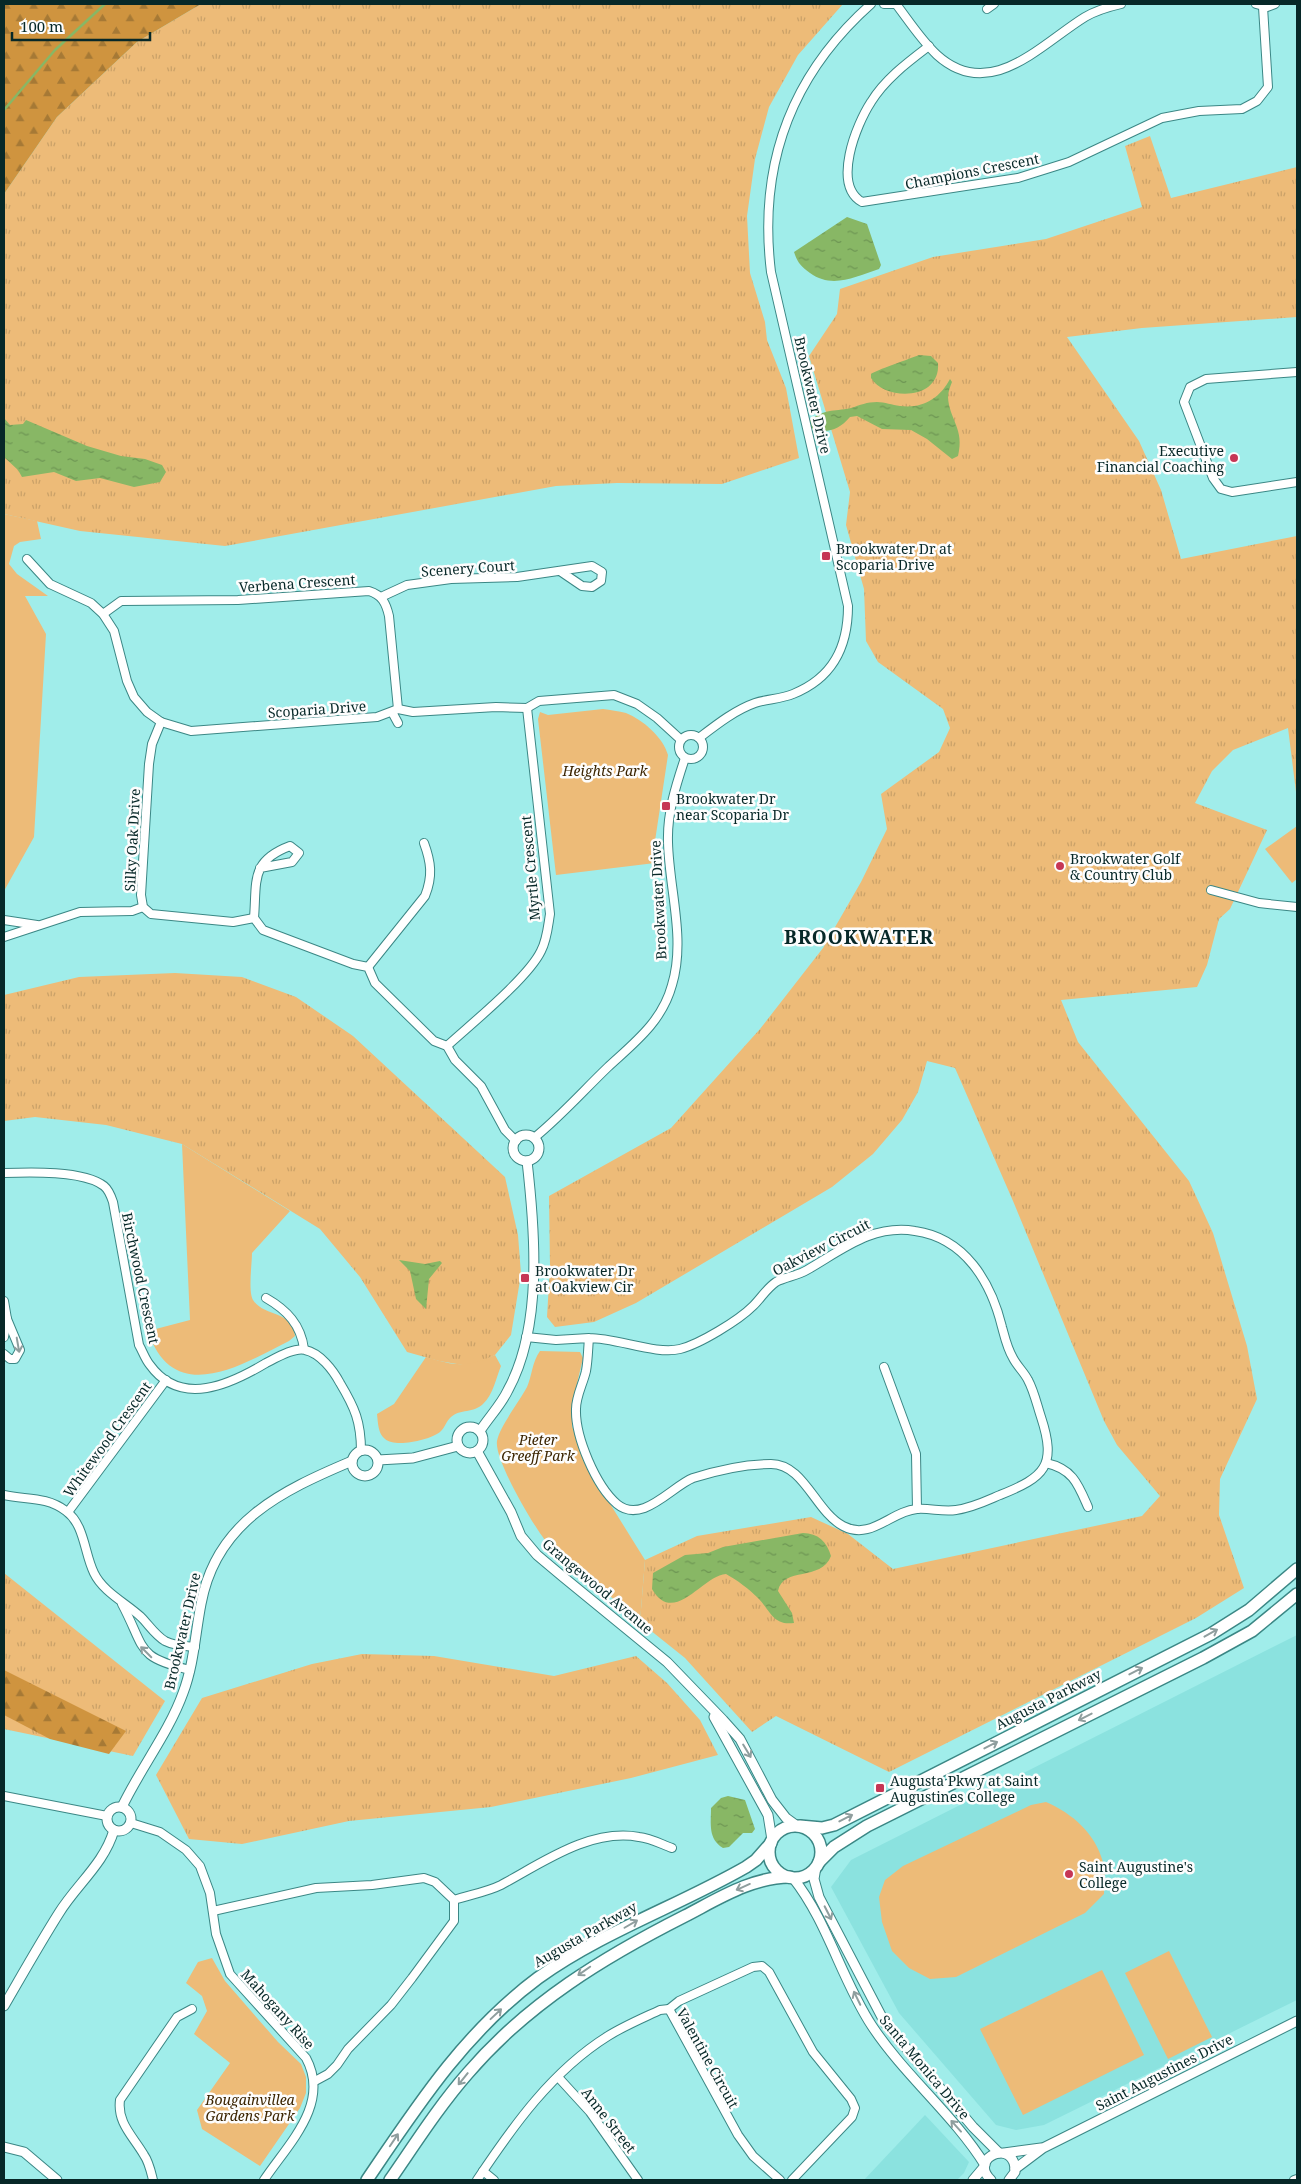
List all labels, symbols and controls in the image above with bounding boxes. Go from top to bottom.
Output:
scale bar [12,10,150,42]
text: 100 m [20,16,63,36]
street label: Champions Crescent [903,149,1041,193]
street label: Brookwater Drive [790,335,836,455]
place label: Executive Financial Coaching [1097,441,1224,476]
marker: Executive Financial Coaching [1228,452,1240,464]
place label: Brookwater Dr at Scoparia Drive [836,539,952,574]
marker: Brookwater Dr at Scoparia Drive [820,550,832,562]
street label: Scenery Court [421,555,515,581]
street label: Verbena Crescent [238,569,356,597]
street label: Scoparia Drive [267,696,367,722]
park label: Heights Park [561,761,649,780]
street label: Silky Oak Drive [120,788,144,892]
place label: Brookwater Dr near Scoparia Dr [676,789,789,824]
marker: Brookwater Dr near Scoparia Dr [660,800,672,812]
street label: Myrtle Crescent [516,815,544,921]
street label: Brookwater Drive [645,840,671,960]
place label: Brookwater Golf & Country Club [1070,849,1182,884]
marker: Brookwater Golf & Country Club [1054,860,1066,872]
district label: BROOKWATER [784,924,934,950]
street label: Birchwood Crescent [118,1211,164,1345]
street label: Oakview Circuit [769,1214,873,1280]
place label: Brookwater Dr at Oakview Cir [535,1261,635,1296]
marker: Brookwater Dr at Oakview Cir [519,1272,531,1284]
one-way arrow [13,1337,23,1353]
street label: Whitewood Crescent [59,1377,155,1501]
park label: Pieter Greeff Park [501,1430,576,1465]
street label: Grangewood Avenue [539,1534,657,1638]
street label: Brookwater Drive [159,1571,205,1691]
one-way arrow [1204,1627,1218,1637]
one-way arrow [141,1646,153,1658]
street label: Augusta Parkway [992,1664,1104,1734]
one-way arrow [1128,1666,1143,1675]
one-way arrow [1078,1713,1093,1722]
one-way arrow [983,1740,998,1749]
one-way arrow [742,1744,752,1758]
place label: Augusta Pkwy at Saint Augustines College [890,1771,1038,1806]
marker: Augusta Pkwy at Saint Augustines College [874,1782,886,1794]
one-way arrow [839,1813,854,1823]
place label: Saint Augustine's College [1079,1857,1193,1892]
marker: Saint Augustine's College [1063,1868,1075,1880]
one-way arrow [736,1883,751,1893]
street label: Augusta Parkway [530,1897,640,1971]
one-way arrow [824,1905,833,1920]
one-way arrow [623,1918,637,1928]
street label: Mahogany Rise [237,1965,319,2053]
one-way arrow [578,1966,592,1976]
one-way arrow [852,1991,861,2006]
street label: Valentine Circuit [673,2005,743,2112]
one-way arrow [490,2008,503,2020]
street label: Santa Monica Drive [876,2011,974,2123]
street label: Saint Augustines Drive [1092,2029,1236,2115]
one-way arrow [458,2072,469,2085]
street label: Anne Street [577,2083,641,2157]
park label: Bougainvillea Gardens Park [204,2090,296,2125]
one-way arrow [950,2119,962,2132]
one-way arrow [389,2133,399,2147]

